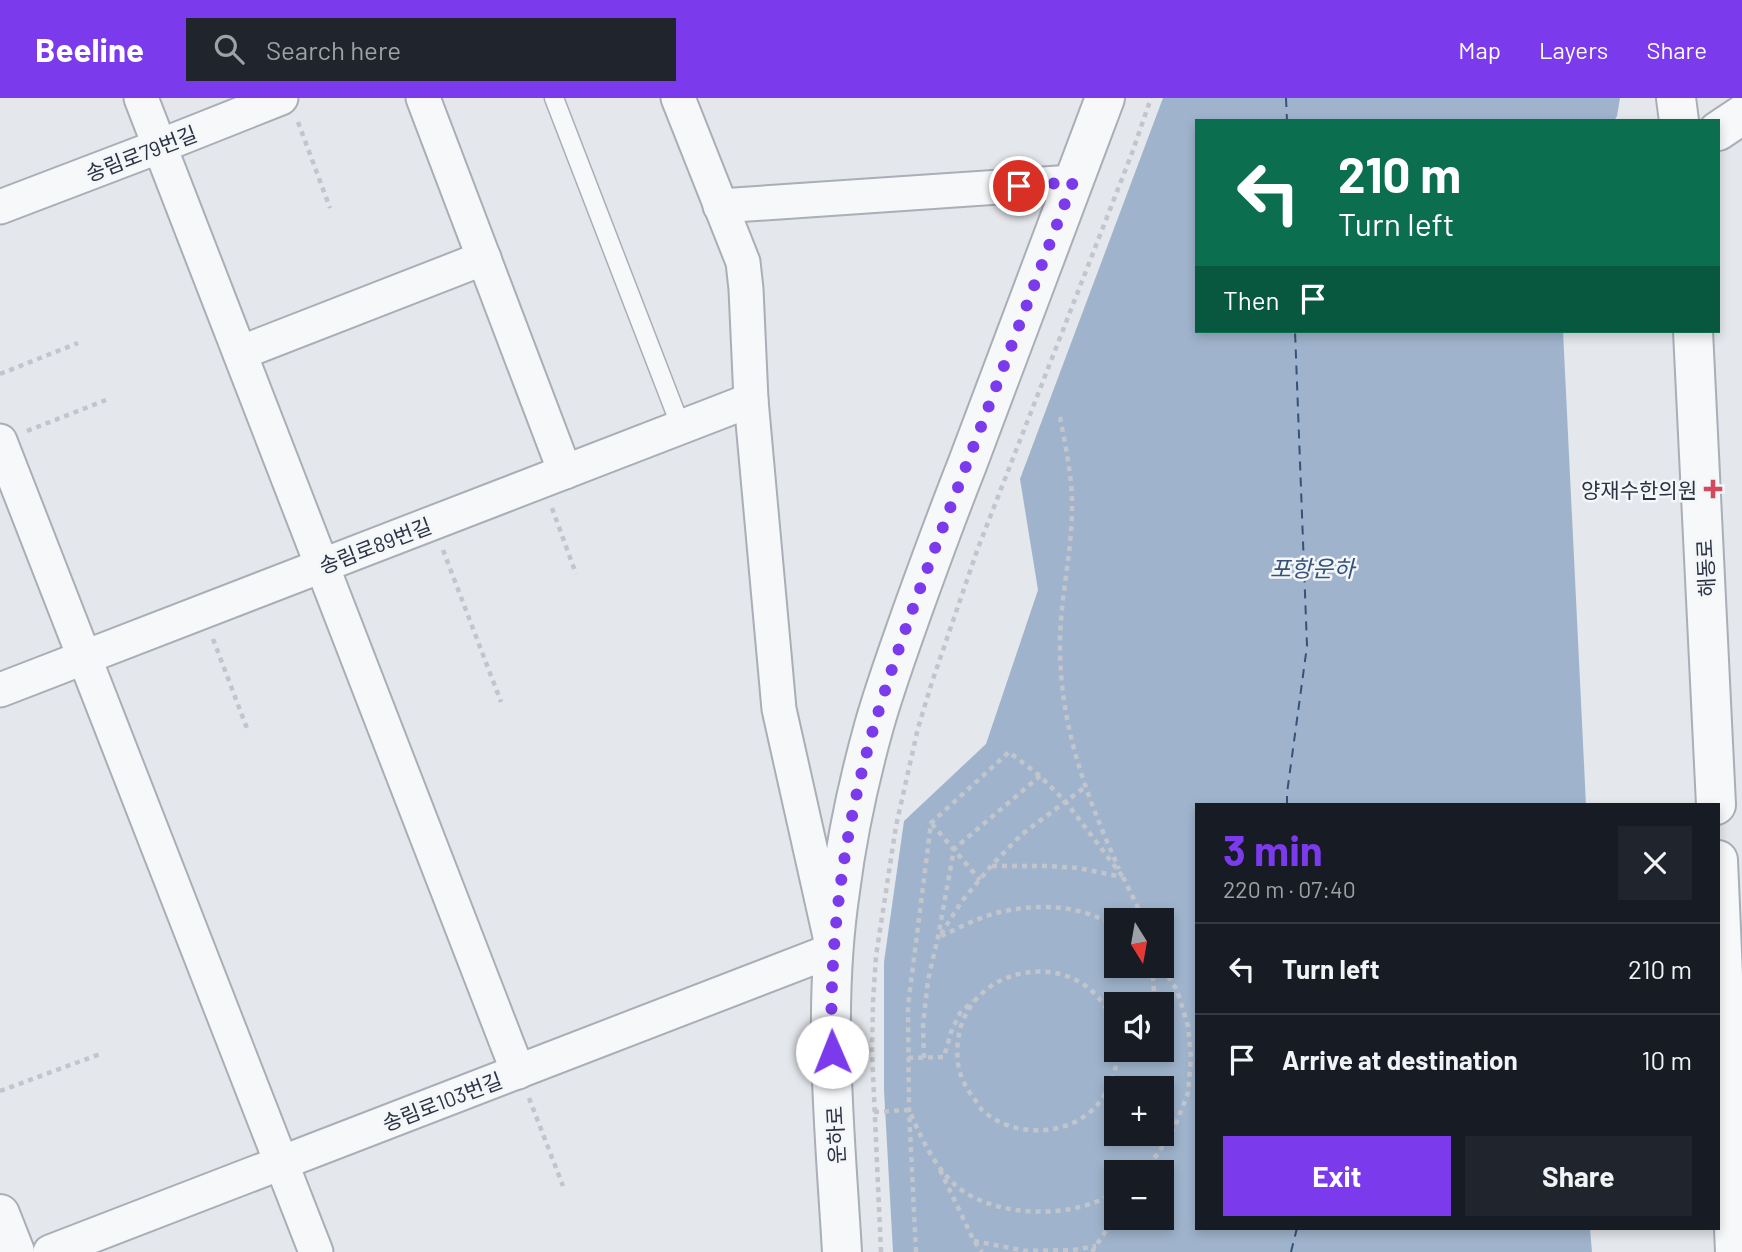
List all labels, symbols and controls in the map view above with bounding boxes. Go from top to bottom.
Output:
search box [186,18,676,81]
text: Beeline [35,29,144,69]
icon: search [210,30,248,68]
text: Search here [266,34,401,65]
text: Map [1458,35,1501,64]
text: Layers [1539,35,1608,64]
text: Share [1646,35,1707,64]
street label: 송림로79번길 [82,120,200,186]
text: 210 m [1338,144,1461,203]
icon: left [1223,147,1314,238]
pin [989,156,1049,216]
icon: arrive [1000,167,1038,205]
text: Turn left [1338,204,1455,242]
icon: arrive [1294,280,1332,318]
text: Then [1223,284,1280,315]
place label: 양재수한의원 [1581,477,1697,502]
marker: 양재수한의원 [1703,479,1723,499]
street label: 송림로89번길 [315,512,435,578]
street label: 해동로 [1691,538,1719,598]
water label: 포항운하 [1270,554,1357,582]
text: 3 min [1223,824,1323,874]
button: close [1618,826,1692,900]
text: 220 m · 07:40 [1223,875,1356,903]
north arrow [1104,908,1174,978]
map controls [1104,908,1174,1230]
icon: left [1223,950,1261,988]
text: Turn left [1282,953,1380,984]
text: 210 m [1628,953,1692,984]
button: sound [1104,992,1174,1062]
position arrow [795,1015,869,1089]
icon: arrive [1223,1041,1261,1079]
text: Arrive at destination [1282,1044,1518,1075]
text: 10 m [1642,1044,1692,1075]
street label: 송림로103번길 [378,1067,506,1135]
button: + [1104,1076,1174,1146]
street label: 운하로 [821,1105,849,1165]
button: Exit [1223,1136,1451,1216]
button: Share [1465,1136,1692,1216]
button: − [1104,1160,1174,1230]

